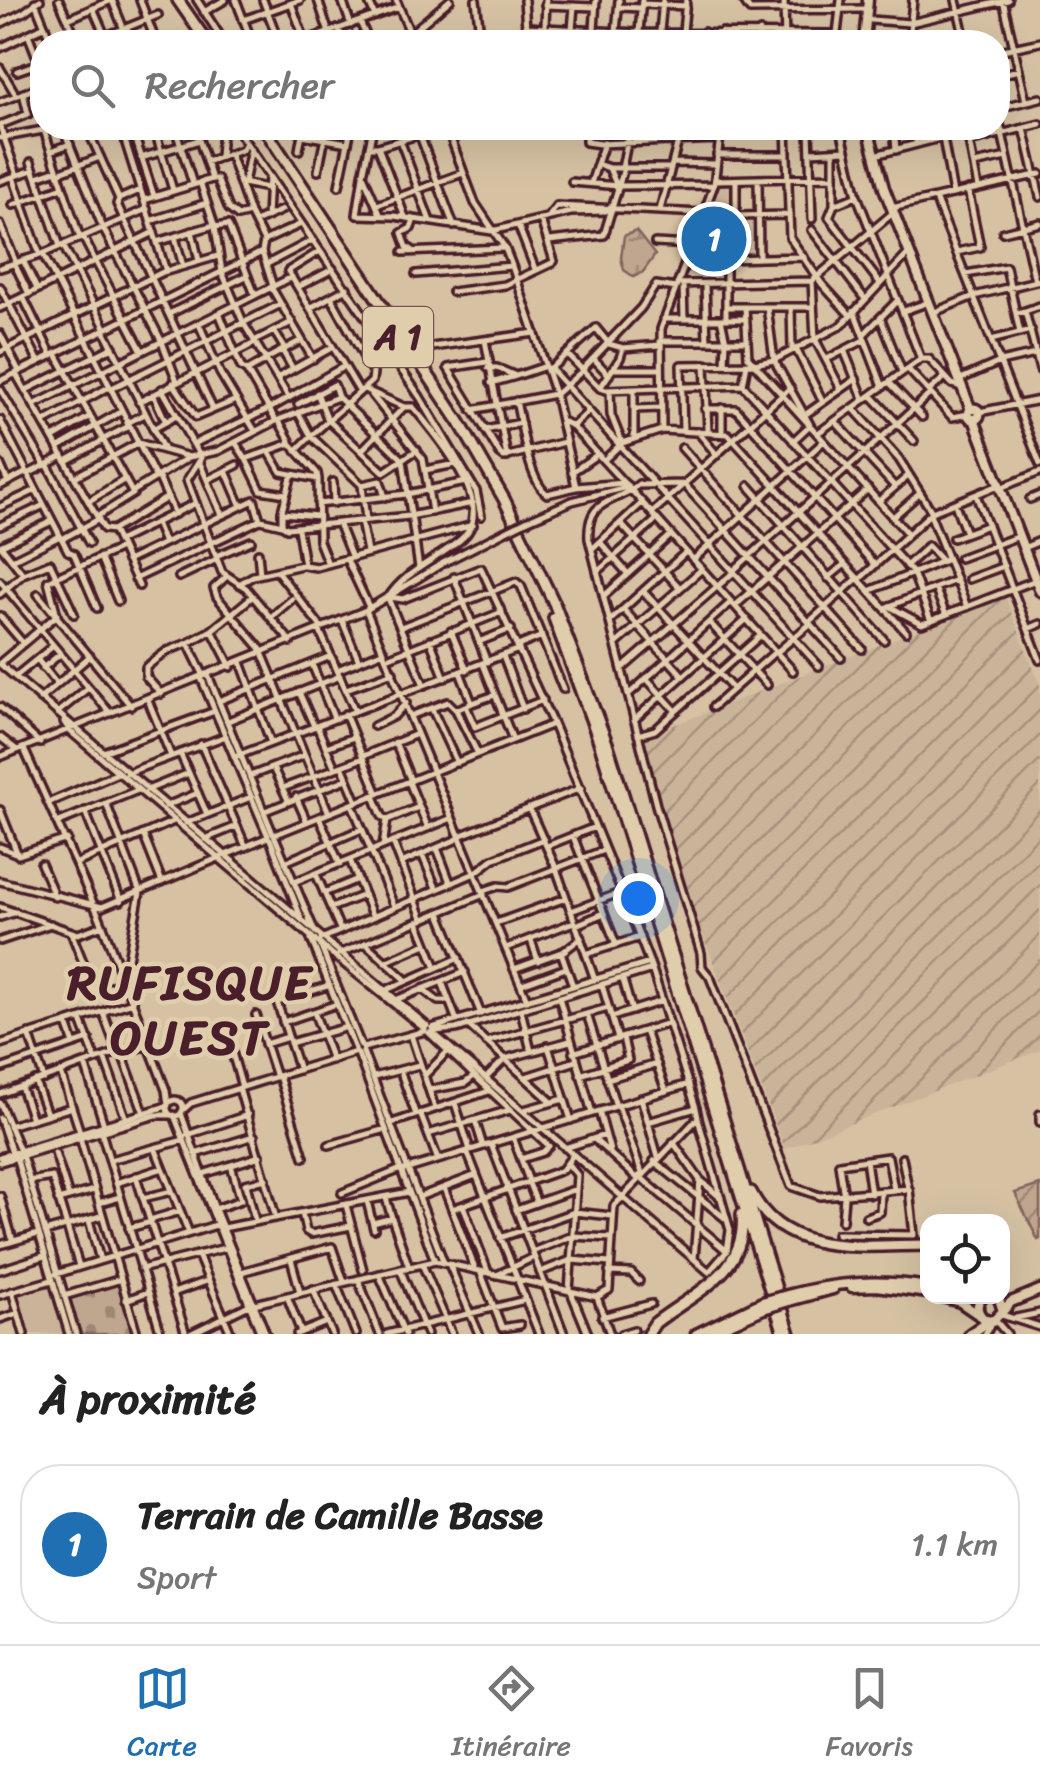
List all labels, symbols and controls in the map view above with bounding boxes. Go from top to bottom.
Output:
search box [30,30,1010,140]
text: Rechercher [145,52,334,119]
icon: search [65,58,120,113]
pin: 1 [682,202,746,276]
road number: A 1 [363,307,433,367]
your location [613,873,664,924]
district label: RUFISQUE OUEST [66,940,314,1080]
map controls [920,1214,1010,1304]
button: locate [920,1214,1010,1304]
text: À proximité [40,1362,256,1436]
text: Terrain de Camille Basse [137,1482,543,1549]
text: 1 [68,1516,81,1573]
text: 1.1 km [911,1516,998,1573]
text: Sport [137,1549,216,1606]
tab: Carte [127,1661,197,1770]
tab: Itinéraire [451,1661,571,1770]
tab: Favoris [826,1661,913,1770]

